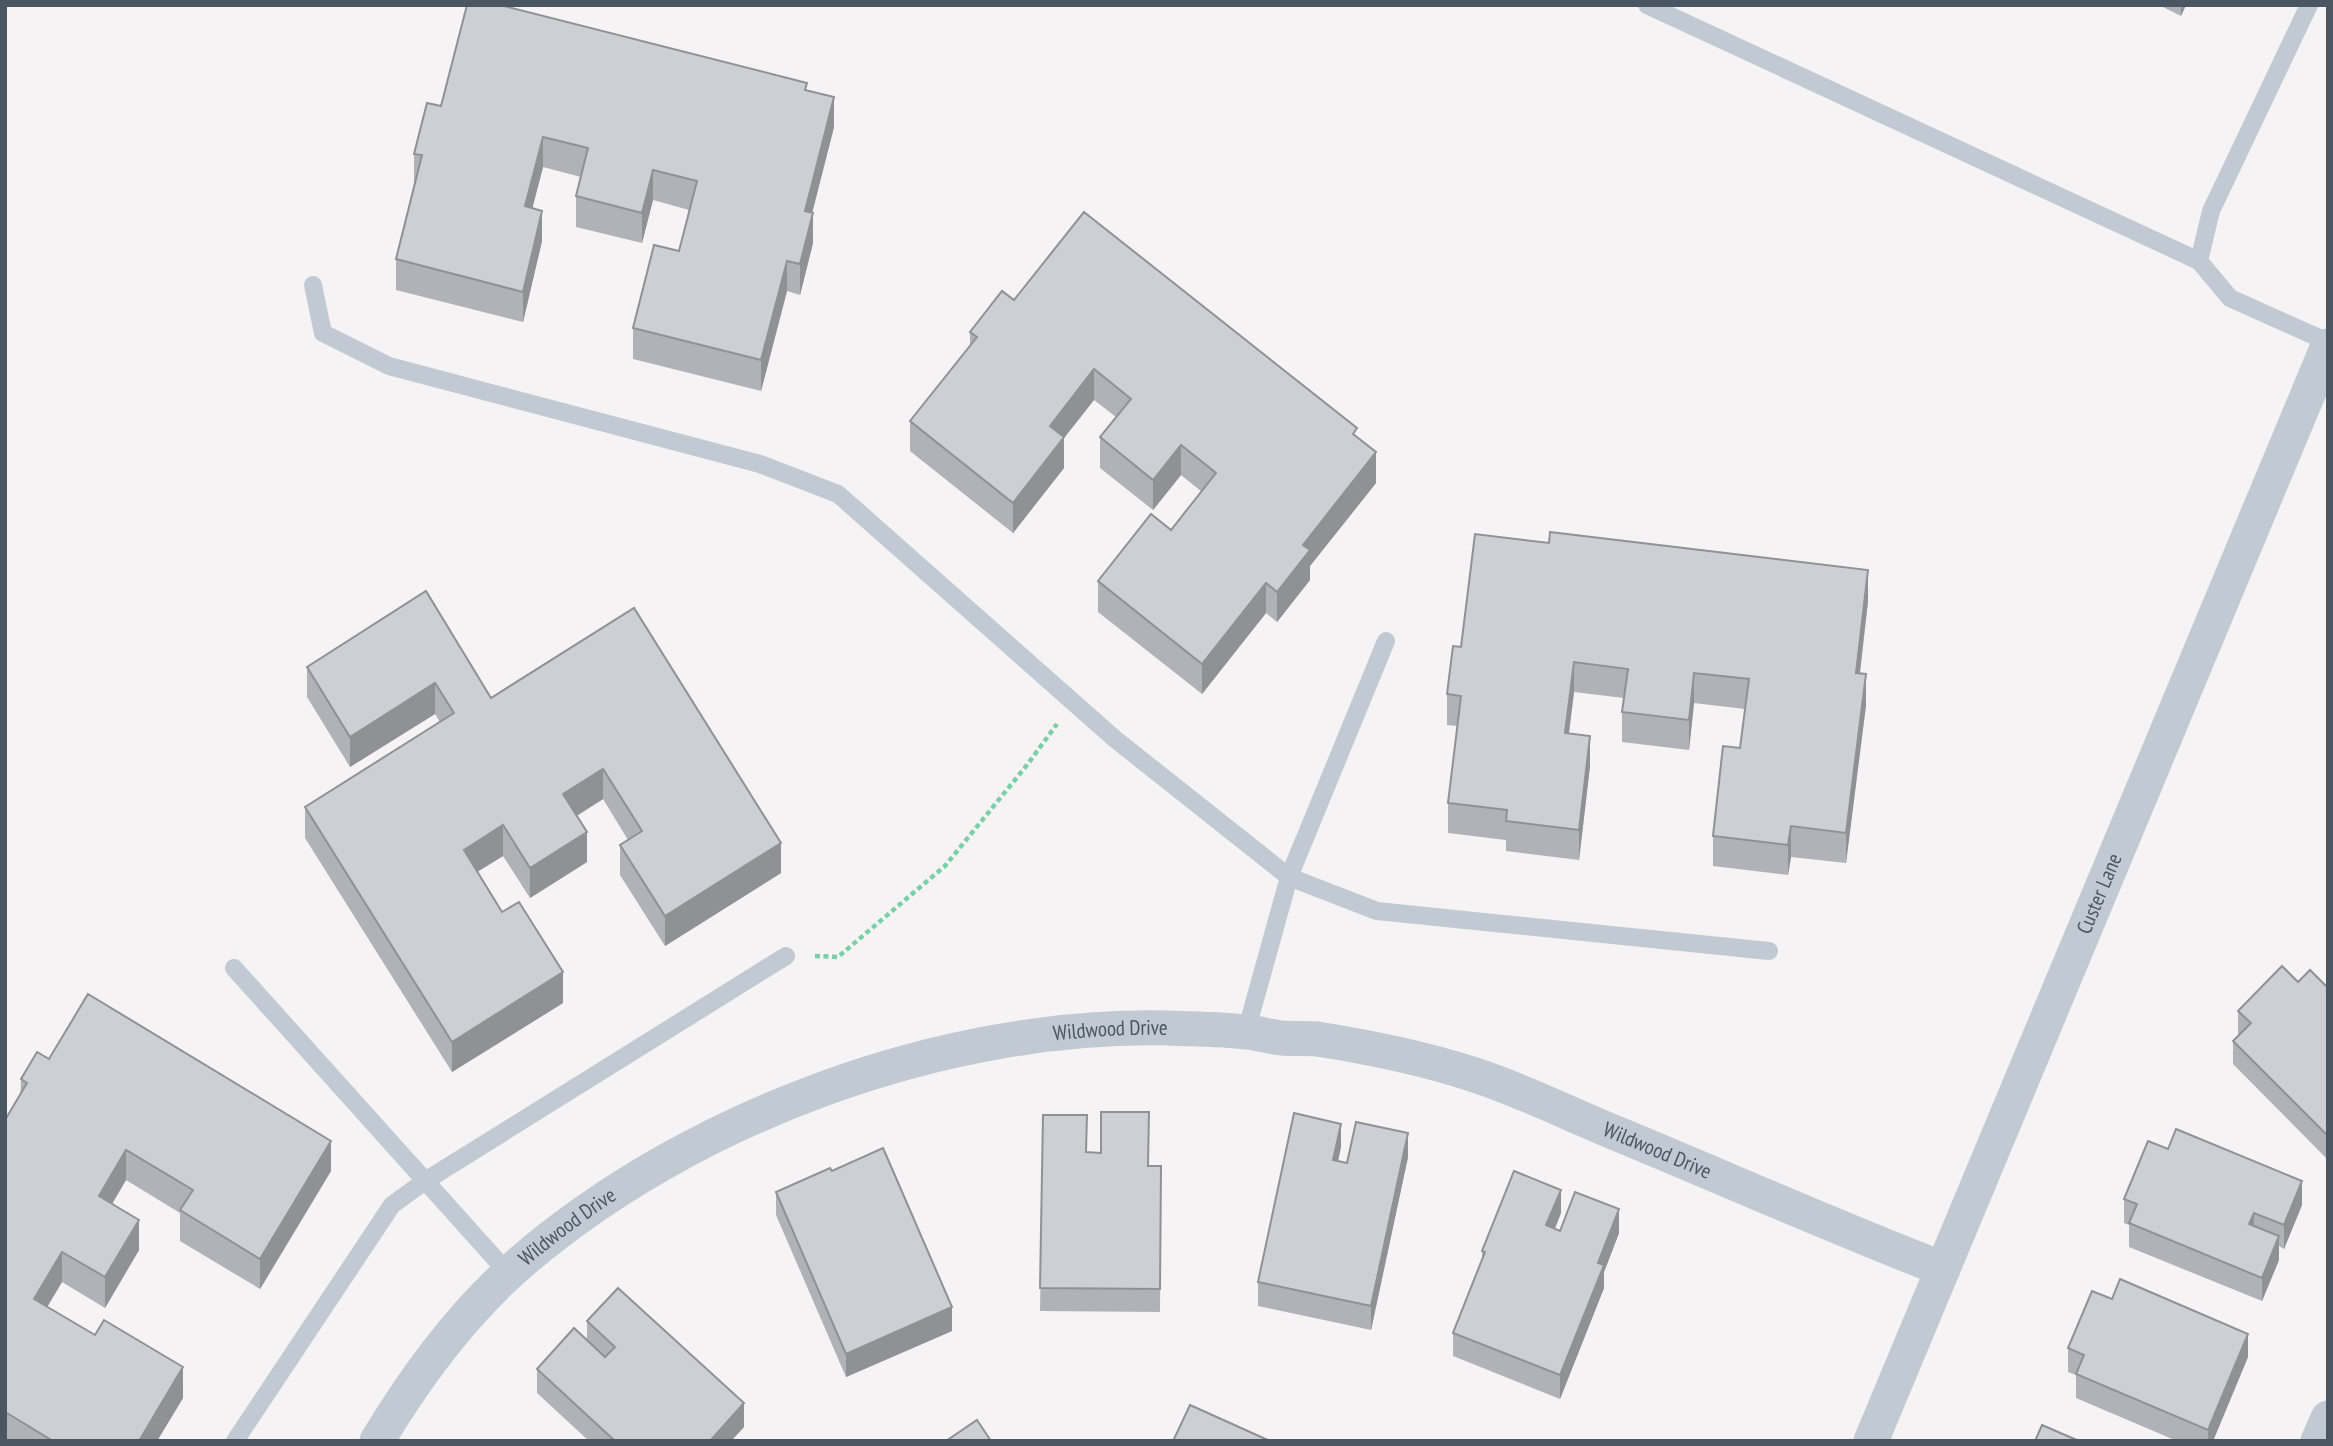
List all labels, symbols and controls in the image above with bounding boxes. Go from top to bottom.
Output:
street label: Custer Lane [2070,849,2128,938]
street label: Wildwood Drive [1052,1014,1168,1047]
street label: Wildwood Drive [1599,1115,1716,1185]
street label: Wildwood Drive [513,1181,621,1271]

